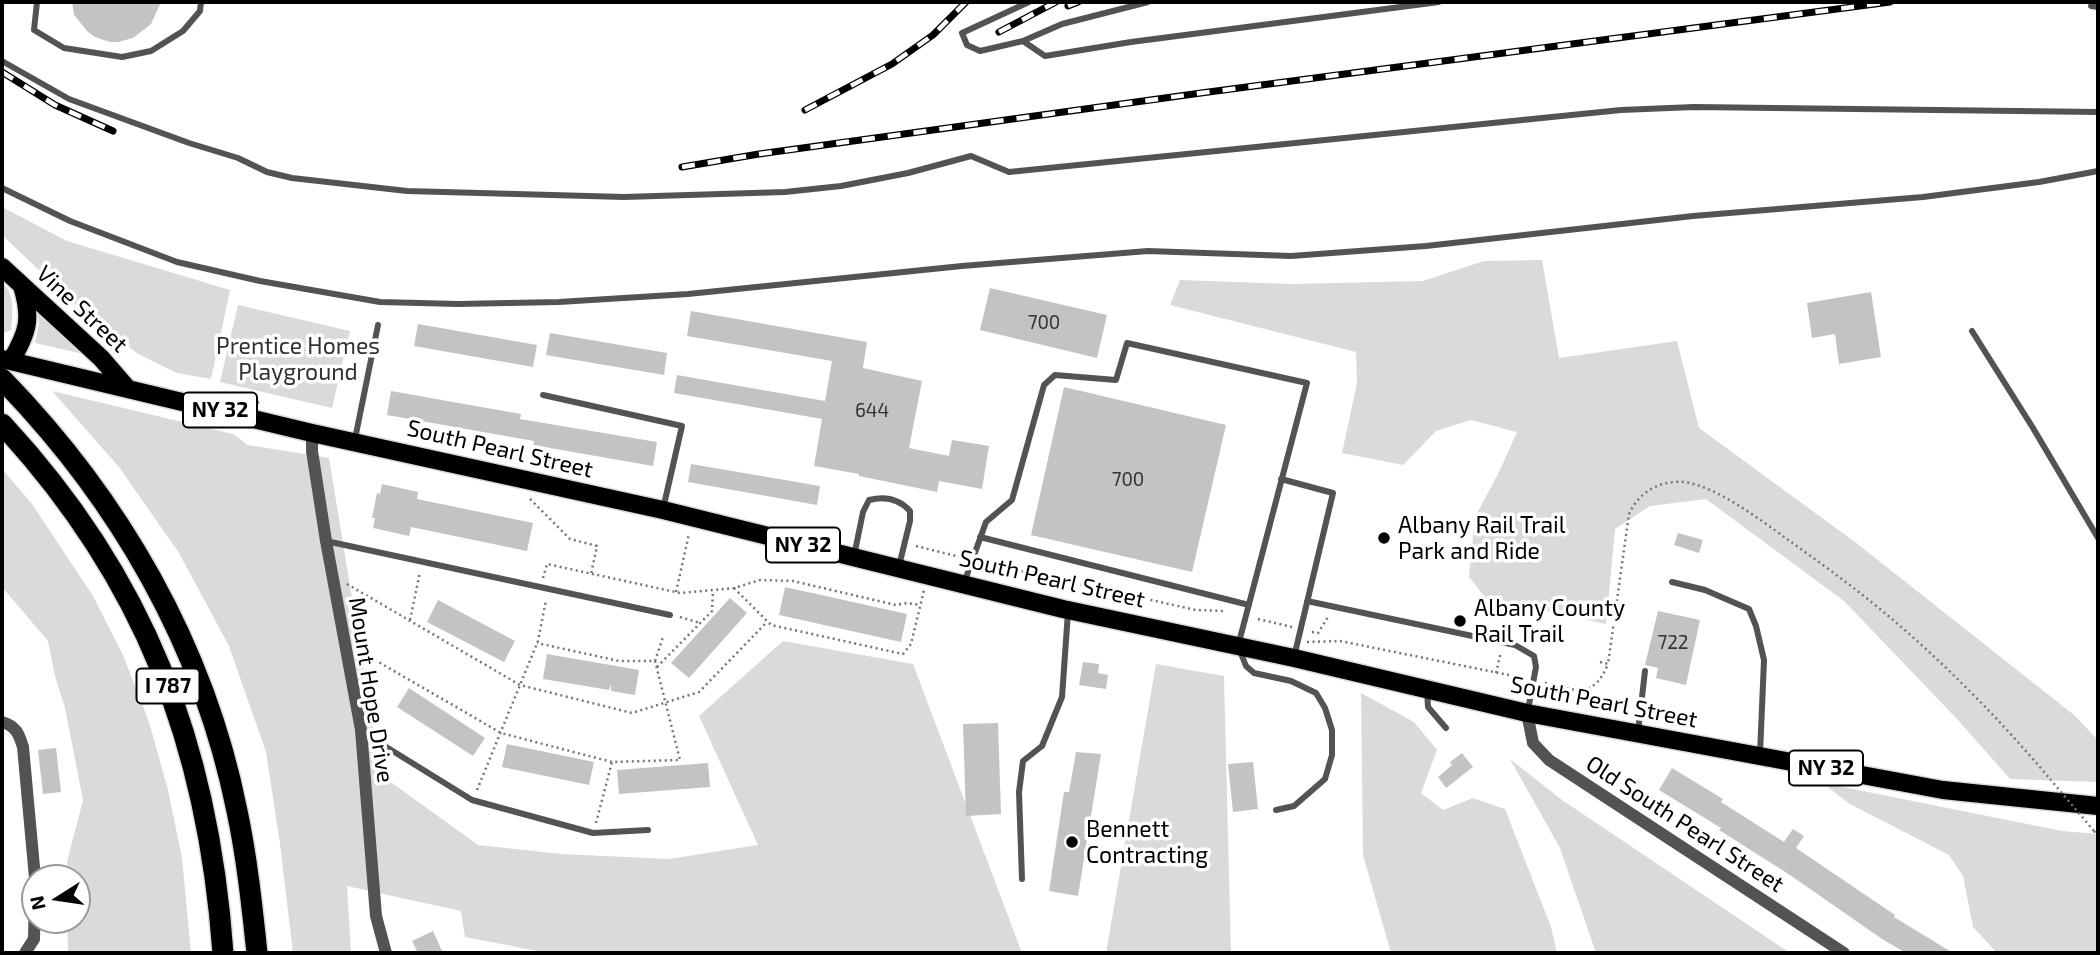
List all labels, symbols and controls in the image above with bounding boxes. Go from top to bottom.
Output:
street label: Vine Street [31,260,133,358]
house number: 700 [1028,312,1060,334]
park label: Prentice Homes Playground [216,332,380,386]
road number: NY 32 [183,392,257,428]
house number: 644 [855,400,889,422]
street label: South Pearl Street [404,414,596,484]
house number: 700 [1112,469,1144,491]
place label: Albany Rail Trail Park and Ride [1398,511,1566,565]
road number: NY 32 [766,528,840,562]
marker: Albany Rail Trail Park and Ride [1376,530,1392,546]
street label: South Pearl Street [956,544,1148,614]
place label: Albany County Rail Trail [1474,594,1625,648]
street label: Mount Hope Drive [343,595,399,785]
marker: Albany County Rail Trail [1452,613,1468,629]
house number: 722 [1657,632,1689,654]
road number: I 787 [136,668,200,704]
street label: South Pearl Street [1508,670,1700,734]
street label: Old South Pearl Street [1581,750,1789,898]
road number: NY 32 [1789,750,1863,786]
place label: Bennett Contracting [1086,815,1208,869]
marker: Bennett Contracting [1064,834,1080,850]
north arrow [21,864,91,934]
text: N [24,894,50,912]

